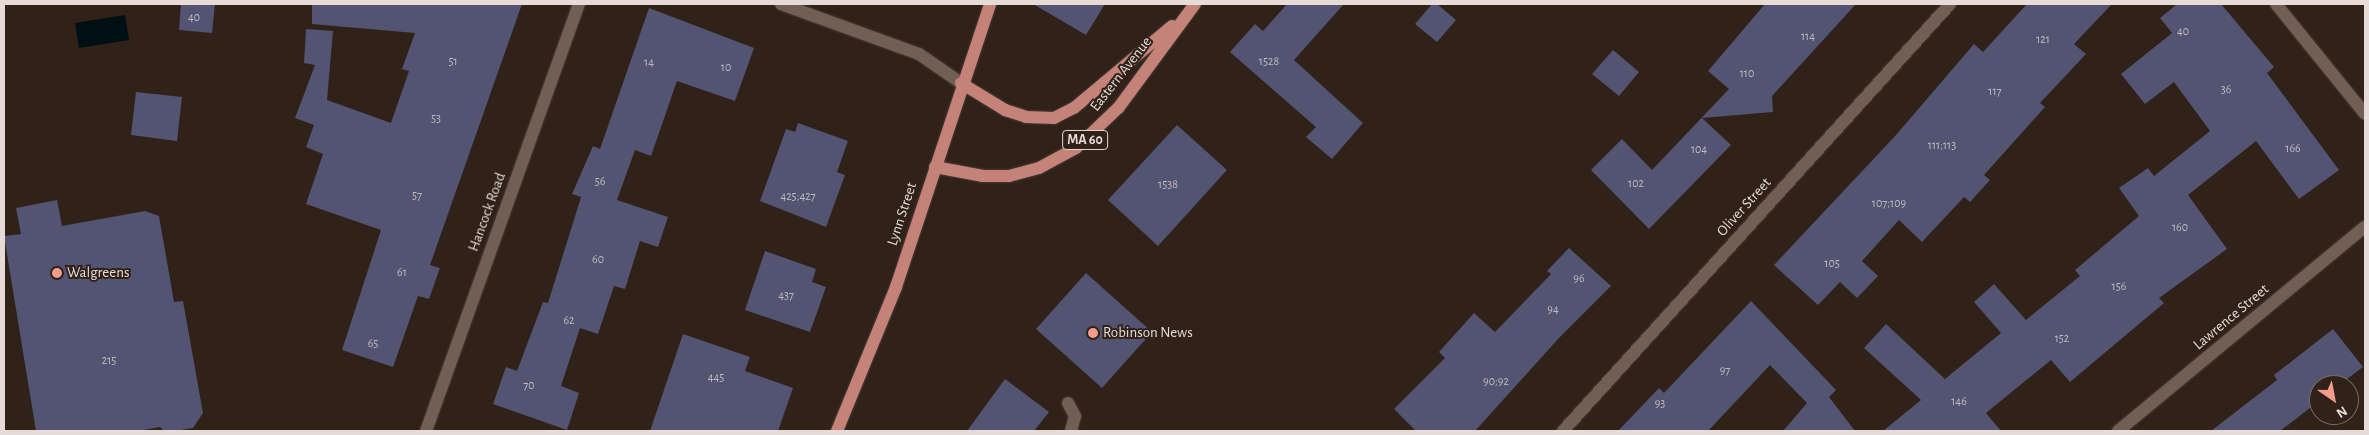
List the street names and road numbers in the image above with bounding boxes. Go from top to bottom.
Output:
street label: Eastern Avenue [1086,33,1156,115]
road number: MA 60 [1061,128,1109,152]
street label: Hancock Road [464,170,510,254]
street label: Oliver Street [1713,174,1775,240]
street label: Lynn Street [883,180,921,248]
street label: Lawrence Street [2190,280,2272,354]

